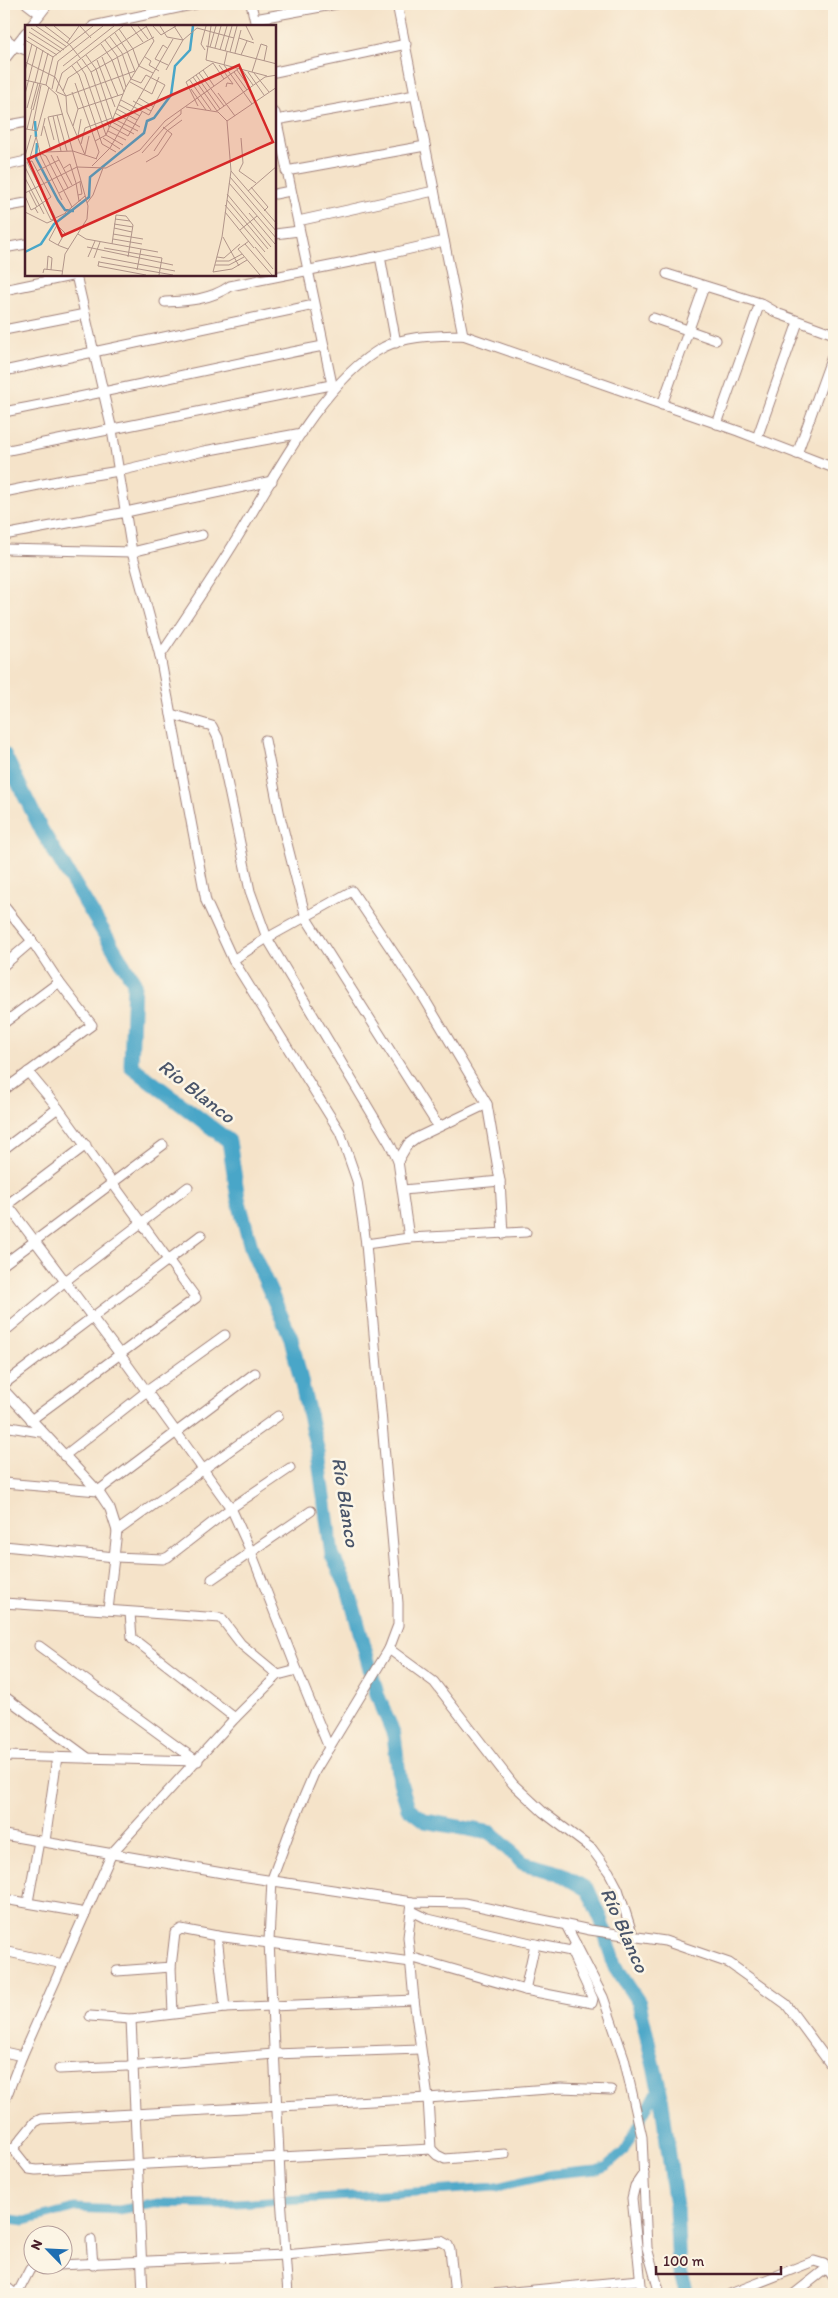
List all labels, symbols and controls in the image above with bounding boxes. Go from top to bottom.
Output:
inset map [25,25,276,276]
water label: Río Blanco [154,1054,241,1129]
water label: Río Blanco [327,1456,365,1549]
water label: Río Blanco [596,1884,655,1977]
north arrow [22,2226,72,2276]
text: N [27,2237,46,2253]
scale bar [656,2243,780,2275]
text: 100 m [663,2252,705,2270]

